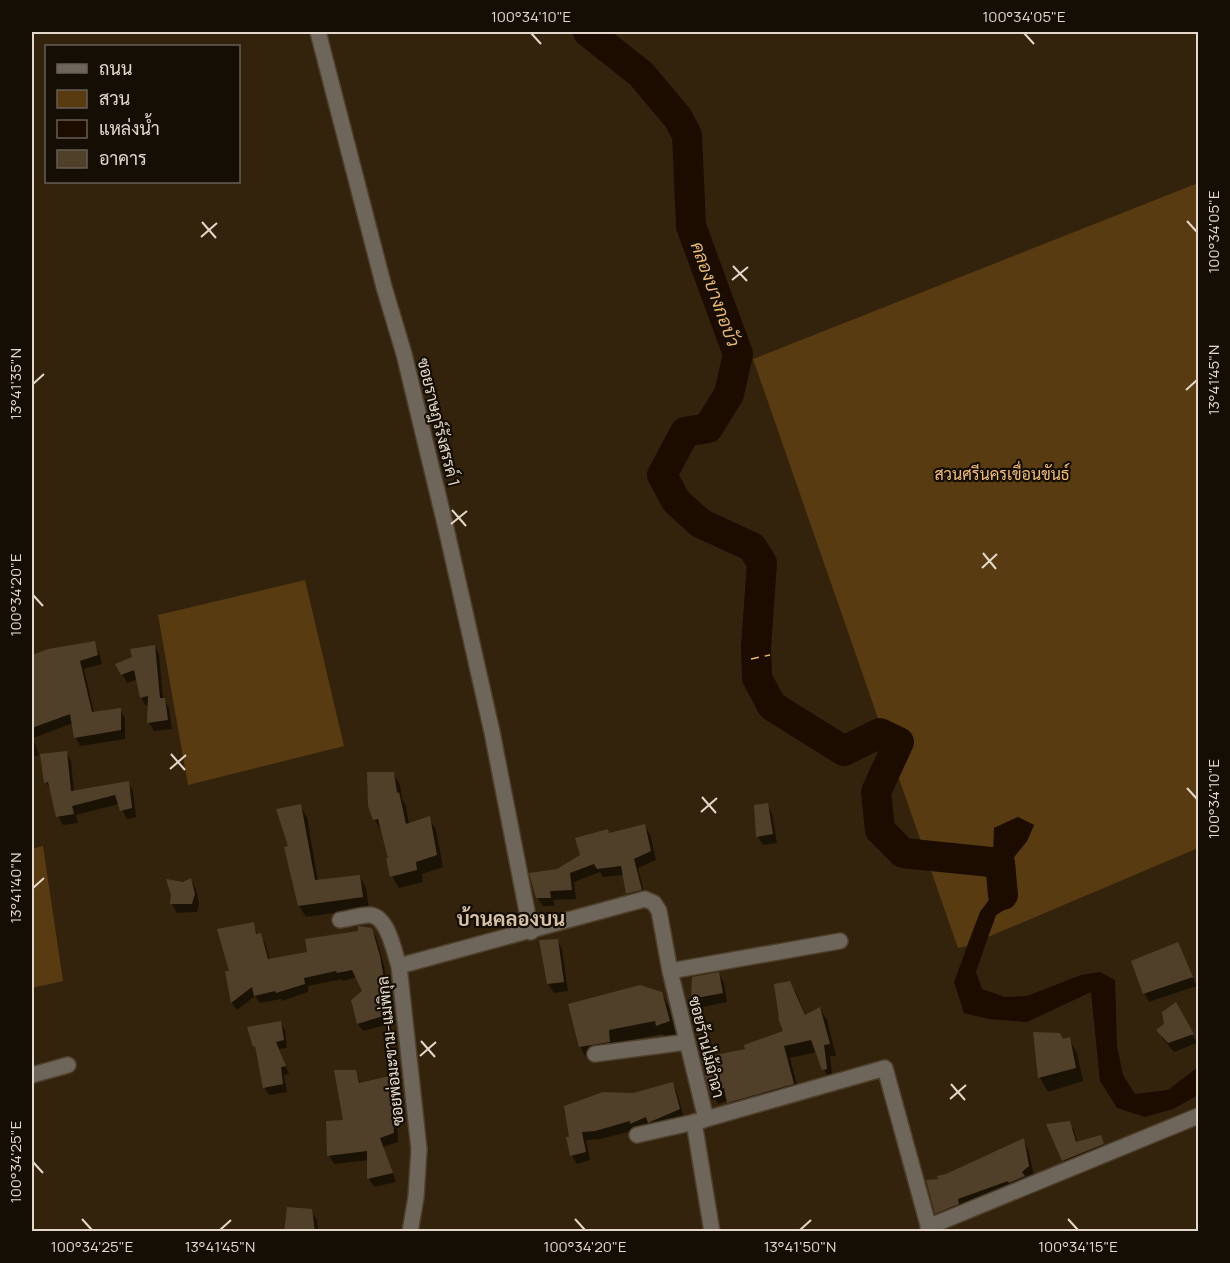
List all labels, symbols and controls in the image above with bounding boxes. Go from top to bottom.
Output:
text: 100°34'10"E [491,6,571,27]
text: 100°34'05"E [982,6,1066,27]
legend [45,45,240,183]
text: ถนน [99,56,132,80]
text: สวน [99,86,130,110]
text: แหล่งน้ำ [99,113,160,140]
text: อาคาร [99,146,147,170]
text: 100°34'05"E [1203,190,1224,274]
water label: คลองบางกอบัว [686,238,746,350]
text: 13°41'45"N [1203,345,1224,415]
text: 13°41'35"N [5,348,26,420]
street label: ซอยราษฎร์รังสรรค์ 1 [412,355,467,488]
park label: สวนศรีนครเขื่อนขันธ์ [934,460,1070,485]
text: 100°34'20"E [5,554,26,636]
text: 100°34'10"E [1203,759,1224,839]
text: 13°41'40"N [5,852,26,924]
district label: บ้านคลองบน [457,905,565,932]
street label: ซอยพ่อมะขาม-แม่พิกุล [371,975,410,1127]
street label: ซอยร้านไม้ฉำฉา [684,994,730,1100]
text: 100°34'25"E [5,1121,26,1203]
text: 100°34'25"E [51,1236,133,1257]
text: 13°41'45"N [185,1236,255,1257]
text: 100°34'20"E [544,1236,626,1257]
text: 13°41'50"N [764,1236,836,1257]
text: 100°34'15"E [1038,1236,1118,1257]

